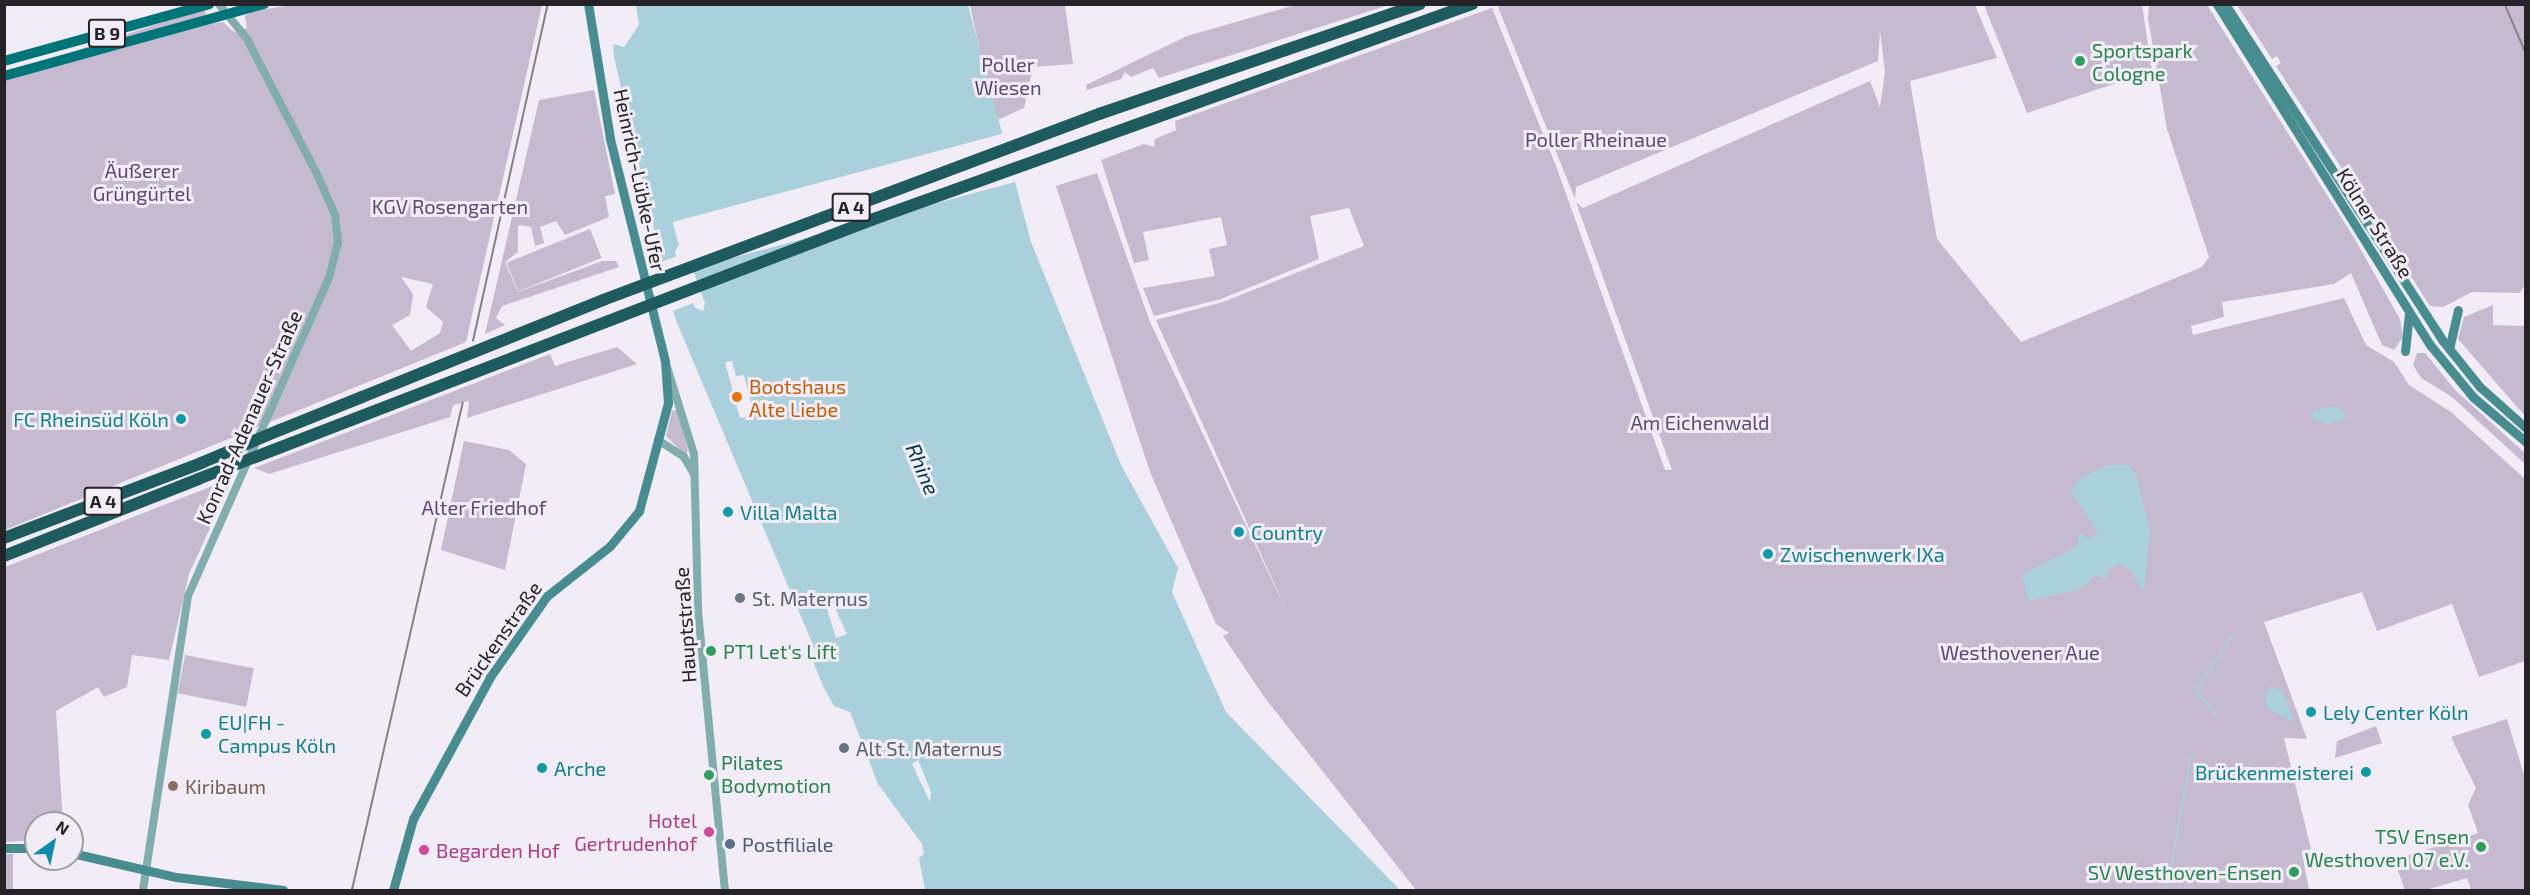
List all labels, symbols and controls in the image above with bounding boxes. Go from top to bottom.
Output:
road number: B 9 [88,18,126,48]
place label: Sportspark Cologne [2092,38,2193,85]
park label: Poller Wiesen [974,53,1042,100]
marker: Sportspark Cologne [2073,54,2087,68]
street label: Heinrich-Lübke-Ufer [609,86,671,274]
park label: Poller Rheinaue [1525,127,1667,151]
park label: Äußerer Grüngürtel [93,158,191,205]
street label: Kölner Straße [2332,163,2418,283]
road number: A 4 [830,192,872,222]
park label: KGV Rosengarten [372,194,528,218]
street label: Konrad-Adenauer-Straße [191,307,307,527]
place label: Bootshaus Alte Liebe [749,374,846,421]
marker: Bootshaus Alte Liebe [730,390,744,404]
place label: FC Rheinsüd Köln [13,407,169,431]
park label: Am Eichenwald [1630,410,1770,434]
marker: FC Rheinsüd Köln [174,412,188,426]
water label: Rhine [901,439,945,499]
road number: A 4 [82,486,124,516]
park label: Alter Friedhof [421,495,547,519]
place label: Villa Malta [740,500,837,524]
marker: Villa Malta [721,505,735,519]
place label: Country [1251,520,1323,544]
marker: Country [1232,525,1246,539]
place label: Zwischenwerk IXa [1780,542,1945,566]
marker: Zwischenwerk IXa [1761,547,1775,561]
street label: Hauptstraße [669,566,701,684]
street label: Brückenstraße [449,577,547,701]
place label: St. Maternus [752,586,868,610]
marker: St. Maternus [733,591,747,605]
place label: PT1 Let's Lift [723,639,837,663]
park label: Westhovener Aue [1940,640,2100,664]
marker: PT1 Let's Lift [704,644,718,658]
place label: Lely Center Köln [2323,700,2470,724]
marker: Lely Center Köln [2304,705,2318,719]
place label: EU|FH - Campus Köln [218,710,336,757]
marker: EU|FH - Campus Köln [199,727,213,741]
place label: Alt St. Maternus [856,736,1002,760]
marker: Alt St. Maternus [837,741,851,755]
place label: Pilates Bodymotion [721,751,831,798]
place label: Arche [554,756,606,780]
place label: Brückenmeisterei [2195,760,2354,784]
marker: Arche [535,761,549,775]
marker: Brückenmeisterei [2359,765,2373,779]
marker: Pilates Bodymotion [702,768,716,782]
place label: Kiribaum [185,774,266,798]
marker: Kiribaum [166,779,180,793]
place label: Hotel Gertrudenhof [574,808,697,855]
north arrow [24,811,84,871]
text: N [53,816,73,838]
place label: TSV Ensen Westhoven 07 e.V. [2305,824,2469,871]
marker: Hotel Gertrudenhof [702,825,716,839]
place label: Postfiliale [742,832,833,856]
marker: Postfiliale [723,837,737,851]
place label: Begarden Hof [436,838,560,862]
marker: TSV Ensen Westhoven 07 e.V. [2474,840,2488,854]
marker: Begarden Hof [417,843,431,857]
place label: SV Westhoven-Ensen [2087,860,2282,884]
marker: SV Westhoven-Ensen [2287,865,2301,879]

